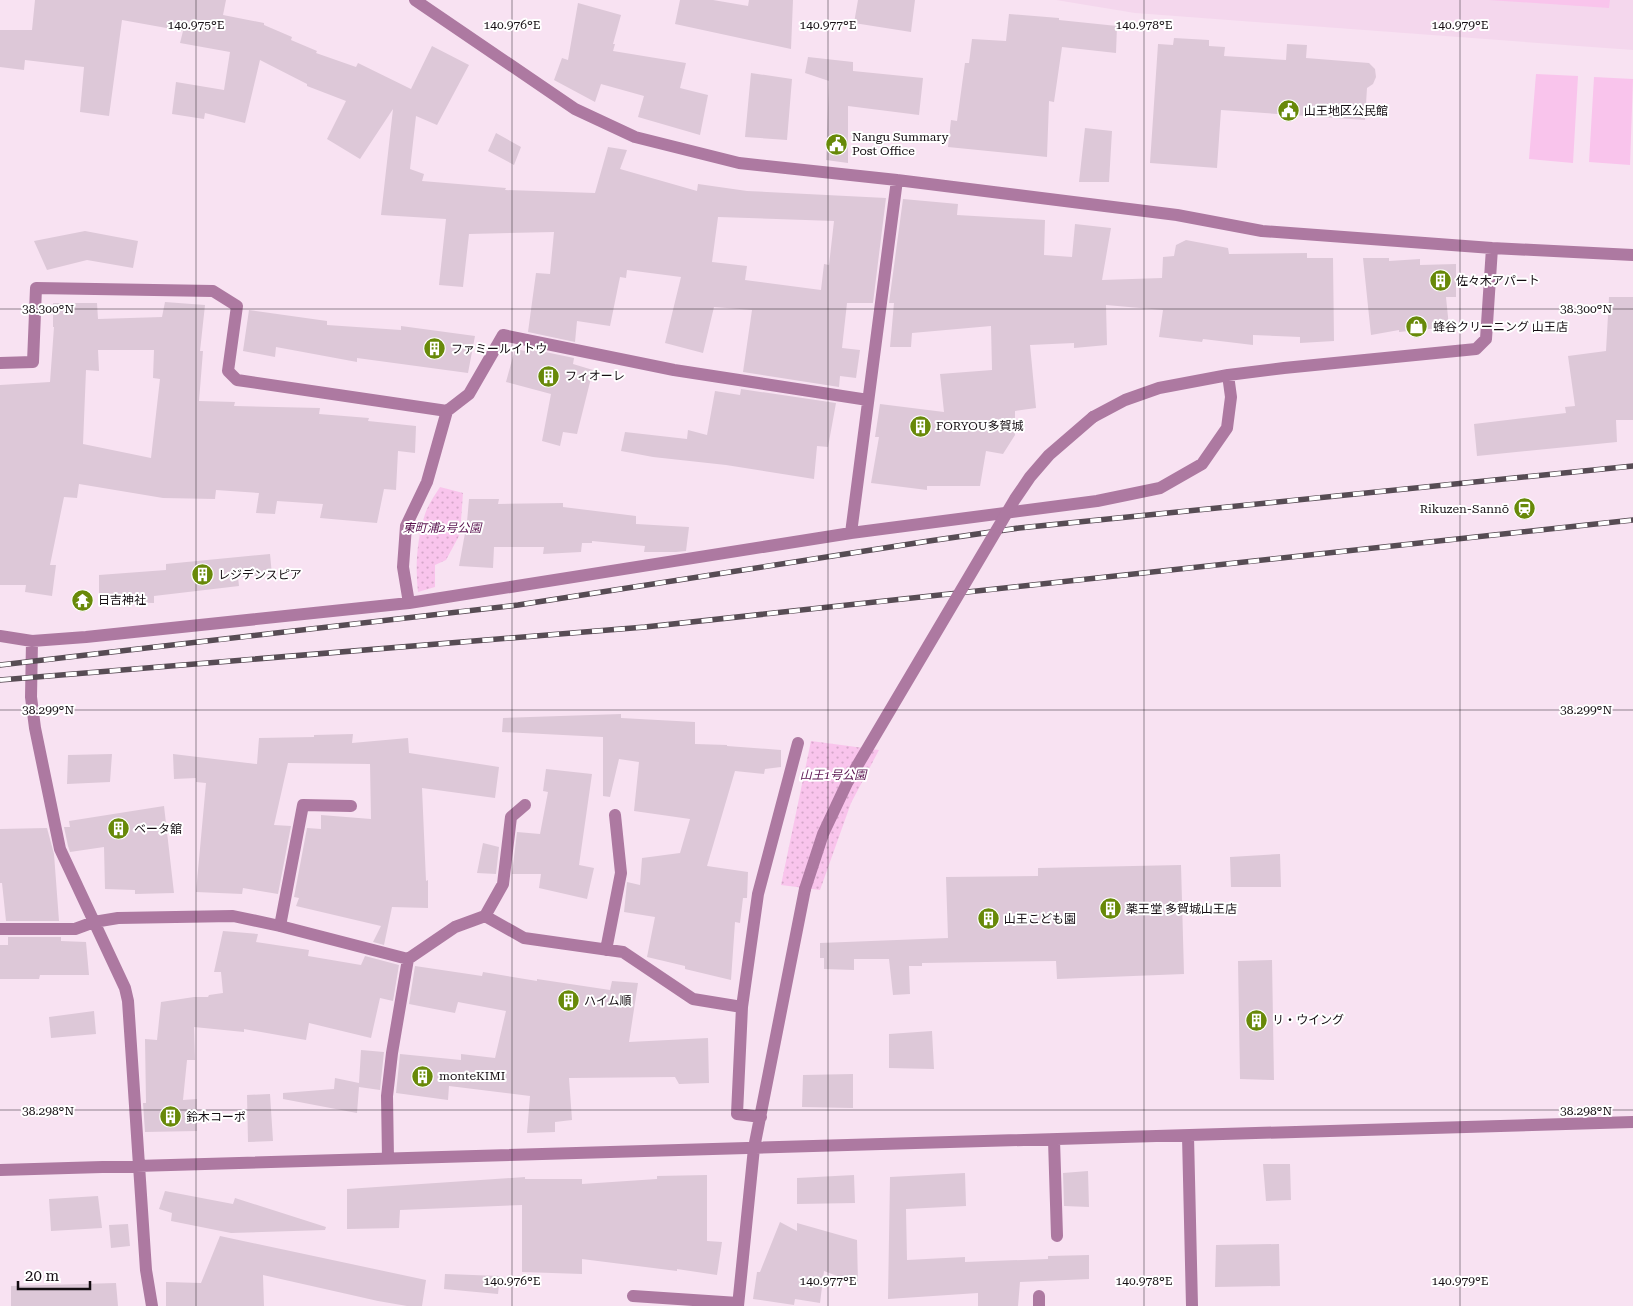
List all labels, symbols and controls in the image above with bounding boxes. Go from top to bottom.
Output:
text: 140.975°E [168,18,224,32]
text: 140.976°E [484,18,540,32]
text: 140.977°E [800,18,856,32]
text: 140.978°E [1116,18,1172,32]
text: 140.979°E [1432,18,1488,32]
public building icon: 山王地区公民館 [1276,99,1300,123]
place label: 山王地区公民館 [1304,104,1388,118]
place label: Nangu Summary Post Office [852,130,950,158]
public building icon: Nangu Summary Post Office [824,132,848,156]
building icon: 佐々木アパート [1428,269,1452,293]
place label: 佐々木アパート [1456,274,1540,288]
text: 38.300°N [22,302,74,316]
text: 38.300°N [1560,302,1612,316]
shop icon: 蜂谷クリーニング 山王店 [1405,315,1429,339]
place label: 蜂谷クリーニング 山王店 [1433,320,1568,334]
building icon: ファミールイトウ [423,337,447,361]
place label: ファミールイトウ [451,342,547,356]
building icon: フィオーレ [537,364,561,388]
place label: フィオーレ [565,369,625,383]
building icon: FORYOU多賀城 [908,414,932,438]
place label: FORYOU多賀城 [936,419,1023,433]
station icon: Rikuzen-Sannō [1513,497,1537,521]
place label: Rikuzen-Sannō [1420,502,1509,516]
park label: 東町浦2号公園 [403,521,483,535]
building icon: レジデンスピア [190,563,214,587]
place label: レジデンスピア [218,568,302,582]
temple icon: 日吉神社 [70,588,94,612]
place label: 日吉神社 [98,593,146,607]
text: 38.299°N [22,703,74,717]
text: 38.299°N [1560,703,1612,717]
park label: 山王1号公園 [800,768,868,782]
building icon: ベータ舘 [106,817,130,841]
place label: ベータ舘 [134,822,182,836]
building icon: 薬王堂 多賀城山王店 [1098,897,1122,921]
place label: 薬王堂 多賀城山王店 [1126,902,1237,916]
building icon: 山王こども園 [976,907,1000,931]
place label: 山王こども園 [1004,912,1076,926]
building icon: ハイム順 [556,989,580,1013]
place label: ハイム順 [584,994,632,1008]
building icon: リ・ウイング [1244,1008,1268,1032]
place label: リ・ウイング [1272,1013,1344,1027]
building icon: monteKIMI [411,1064,435,1088]
place label: monteKIMI [439,1069,505,1083]
text: 38.298°N [22,1104,74,1118]
text: 38.298°N [1560,1104,1612,1118]
building icon: 鈴木コーポ [158,1105,182,1129]
place label: 鈴木コーポ [186,1110,246,1124]
scale bar [18,1258,90,1290]
text: 20 m [25,1267,60,1285]
text: 140.976°E [484,1274,540,1288]
text: 140.977°E [800,1274,856,1288]
text: 140.978°E [1116,1274,1172,1288]
text: 140.979°E [1432,1274,1488,1288]

